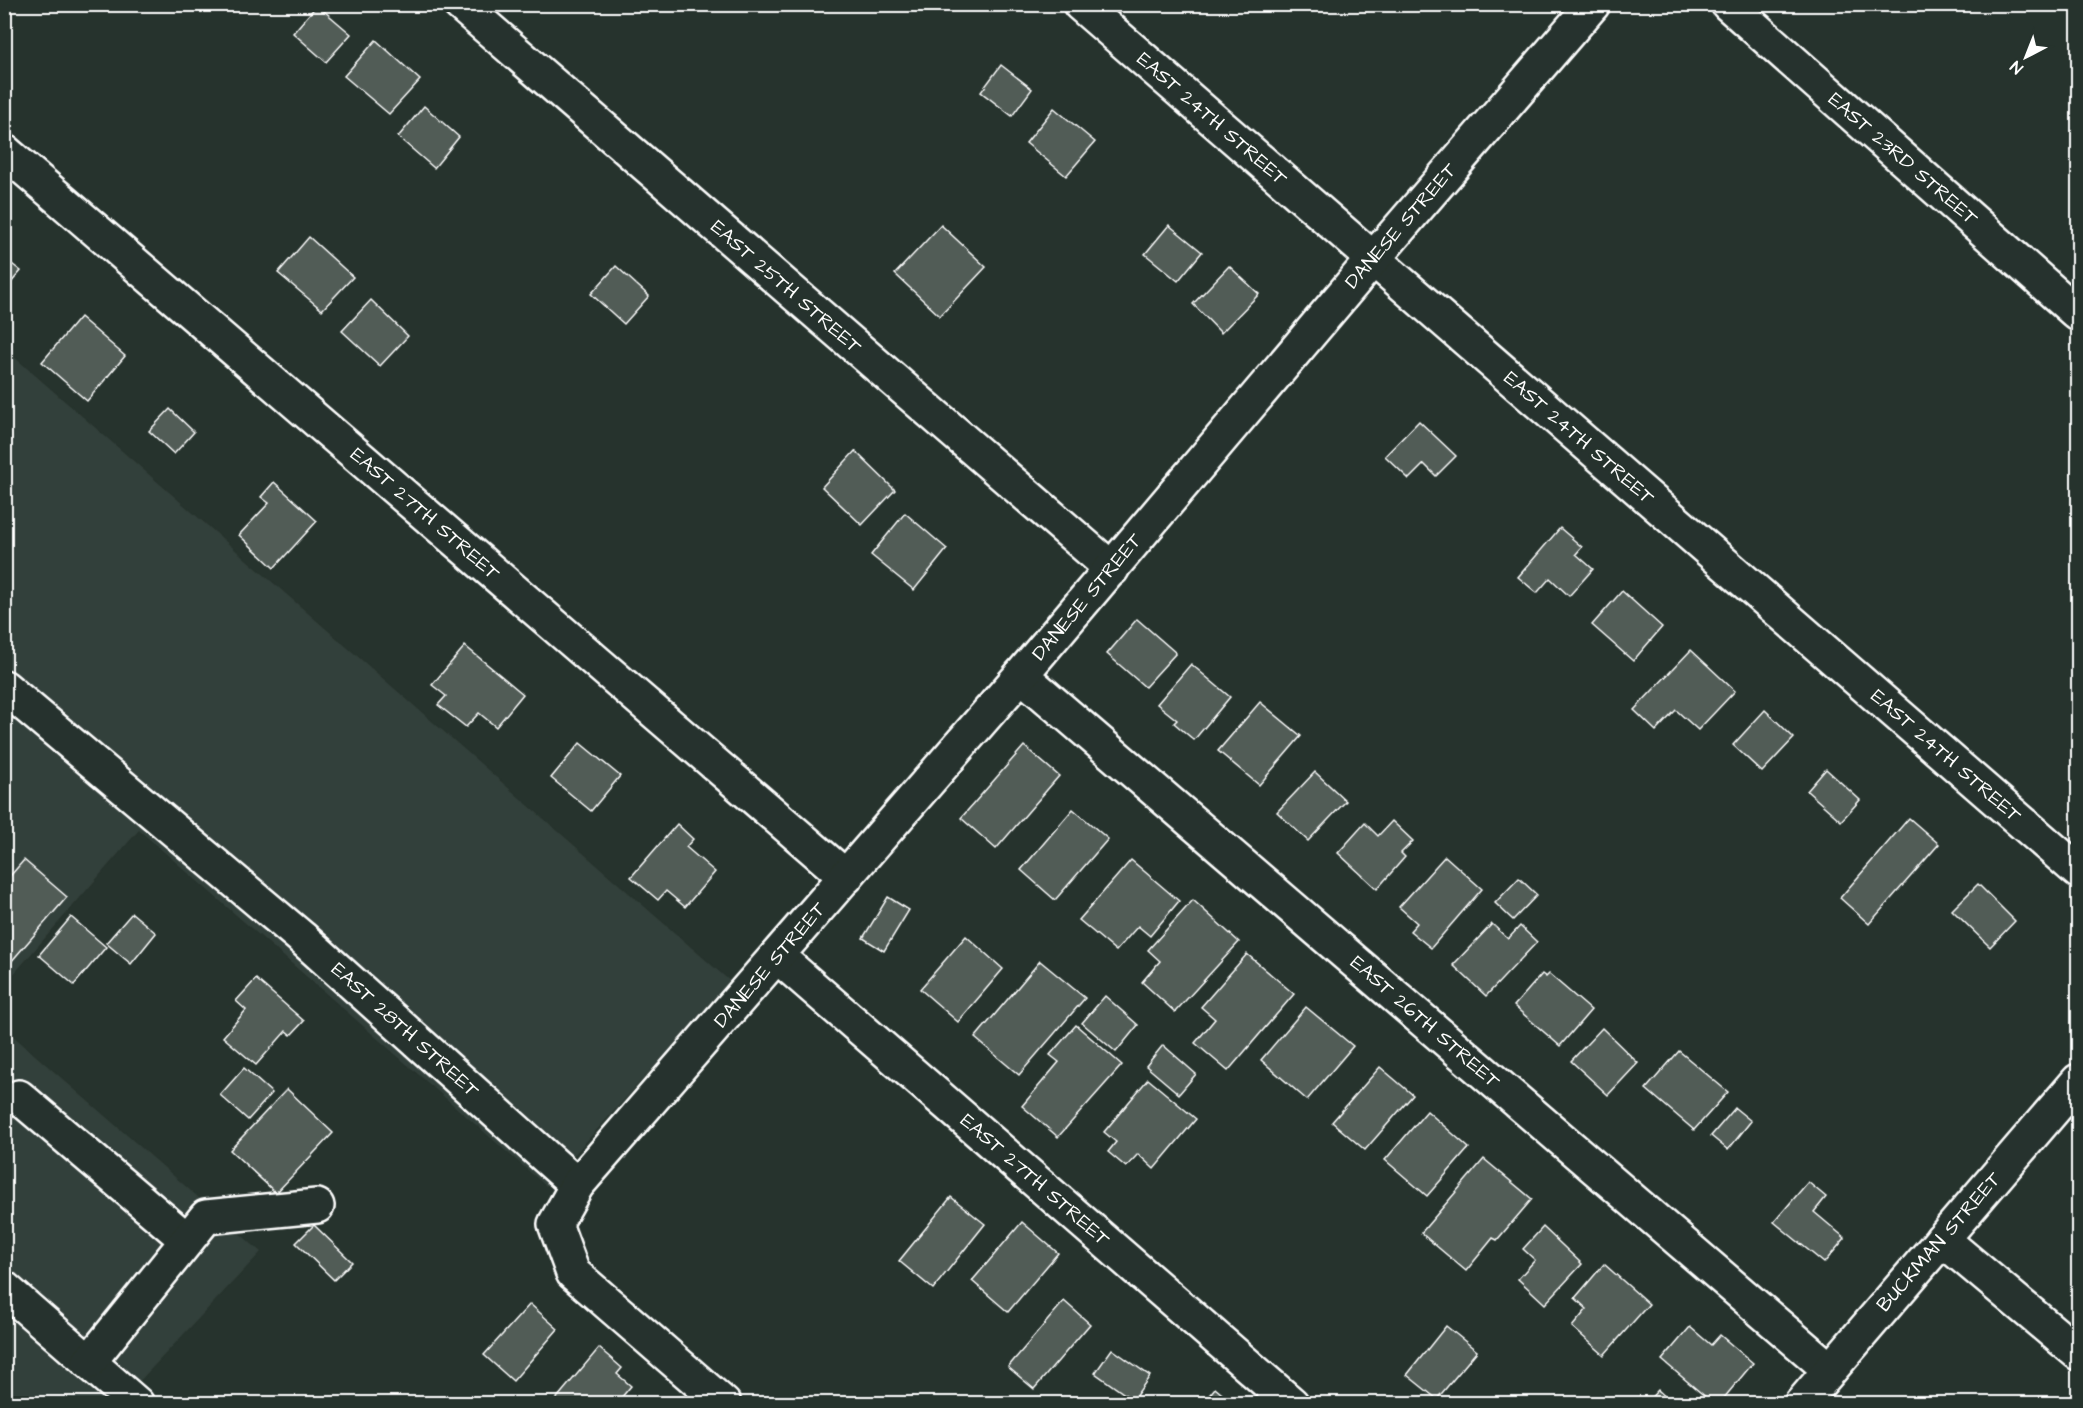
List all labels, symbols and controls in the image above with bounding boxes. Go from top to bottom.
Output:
north arrow [1996,27,2056,87]
street label: EAST 24TH STREET [1131,46,1294,193]
text: N [2006,56,2028,79]
street label: EAST 23RD STREET [1822,86,1984,232]
street label: DANESE STREET [1338,157,1464,295]
street label: EAST 25TH STREET [704,213,868,361]
street label: EAST 24TH STREET [1498,365,1661,512]
street label: EAST 27TH STREET [344,441,506,587]
street label: DANESE STREET [1025,527,1149,667]
street label: EAST 24TH STREET [1865,683,2028,830]
street label: DANESE STREET [707,896,833,1034]
street label: EAST 26TH STREET [1344,949,1506,1095]
street label: EAST 28TH STREET [325,956,486,1105]
street label: EAST 27TH STREET [954,1107,1116,1253]
street label: BUCKMAN STREET [1870,1165,2008,1318]

